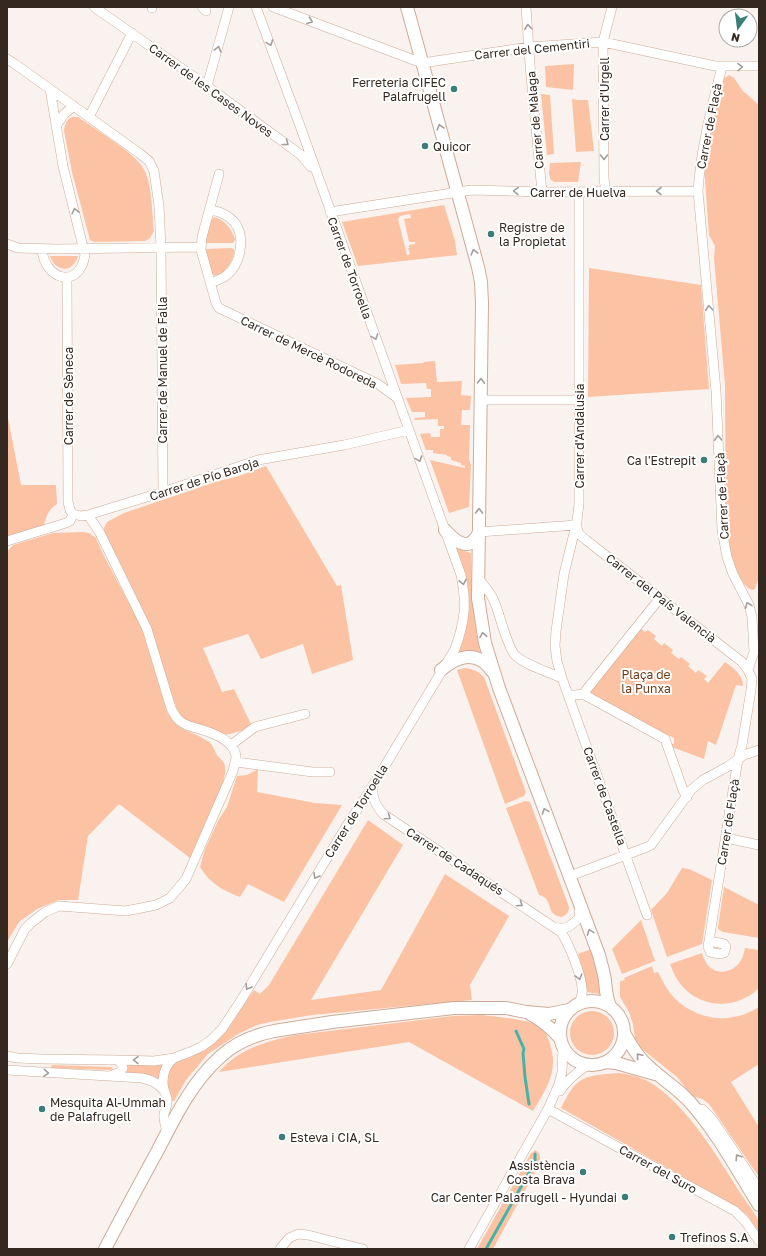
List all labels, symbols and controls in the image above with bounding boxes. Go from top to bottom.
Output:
north arrow [718,8,758,48]
one-way arrow [306,16,313,24]
one-way arrow [523,24,532,30]
text: N [730,31,741,46]
street label: Carrer del Cementiri [474,35,590,63]
street label: Carrer de les Cases Noves [146,40,276,140]
one-way arrow [265,40,274,47]
one-way arrow [213,45,222,52]
street label: Carrer d'Urgell [597,57,612,141]
one-way arrow [737,62,743,71]
street label: Carrer de Màlaga [523,71,547,169]
place label: Ferreteria CIFEC Palafrugell [352,75,446,104]
street label: Carrer de Flaçà [693,82,725,170]
marker: Ferreteria CIFEC Palafrugell [449,84,459,94]
one-way arrow [436,123,445,130]
one-way arrow [281,139,288,146]
place label: Quicor [433,139,471,154]
marker: Quicor [420,141,430,151]
one-way arrow [600,154,608,160]
street label: Carrer de Huelva [530,185,626,200]
one-way arrow [512,187,518,195]
one-way arrow [656,187,662,195]
one-way arrow [71,208,79,214]
street label: Carrer de Torroella [325,215,375,321]
place label: Registre de la Propietat [499,220,566,249]
marker: Registre de la Propietat [486,229,496,239]
one-way arrow [470,249,479,256]
street label: Carrer de Manuel de Falla [155,296,170,444]
one-way arrow [704,305,713,311]
street label: Carrer de Mercè Rodoreda [238,312,380,392]
one-way arrow [371,333,379,340]
street label: Carrer de Sèneca [61,347,76,445]
one-way arrow [477,378,485,384]
street label: Carrer d'Andalusia [572,384,587,488]
one-way arrow [714,435,723,441]
street label: Carrer de Flaçà [712,452,732,540]
place label: Ca l'Estrepit [627,453,696,468]
street label: Carrer de Pío Baroja [147,454,261,504]
marker: Ca l'Estrepit [699,455,709,465]
one-way arrow [415,456,423,463]
one-way arrow [475,508,484,514]
street label: Carrer del País Valencià [603,550,719,646]
one-way arrow [458,579,466,585]
one-way arrow [745,601,753,609]
one-way arrow [480,632,488,638]
park label: Plaça de la Punxa [621,667,671,696]
street label: Carrer de Castella [580,745,630,847]
street label: Carrer de Torroella [321,761,391,861]
street label: Carrer de Flaçà [714,778,742,866]
one-way arrow [541,807,549,814]
one-way arrow [384,812,391,820]
street label: Carrer de Cadaqués [403,824,507,898]
one-way arrow [313,872,320,879]
one-way arrow [516,899,523,907]
one-way arrow [587,929,595,936]
one-way arrow [574,973,583,980]
one-way arrow [246,983,253,990]
one-way arrow [636,1053,643,1060]
one-way arrow [133,1056,139,1065]
one-way arrow [43,1068,49,1077]
place label: Mesquita Al-Ummah de Palafrugell [50,1095,166,1124]
marker: Mesquita Al-Ummah de Palafrugell [37,1104,47,1114]
place label: Esteva i CIA, SL [290,1130,379,1145]
marker: Esteva i CIA, SL [277,1132,287,1142]
street label: Carrer del Suro [616,1141,700,1197]
one-way arrow [735,1154,742,1161]
place label: Assistència Costa Brava [506,1158,575,1187]
marker: Assistència Costa Brava [578,1167,588,1177]
place label: Car Center Palafrugell - Hyundai [431,1190,617,1205]
marker: Car Center Palafrugell - Hyundai [620,1192,630,1202]
place label: Trefinos S.A [680,1230,749,1245]
marker: Trefinos S.A [667,1232,677,1242]

